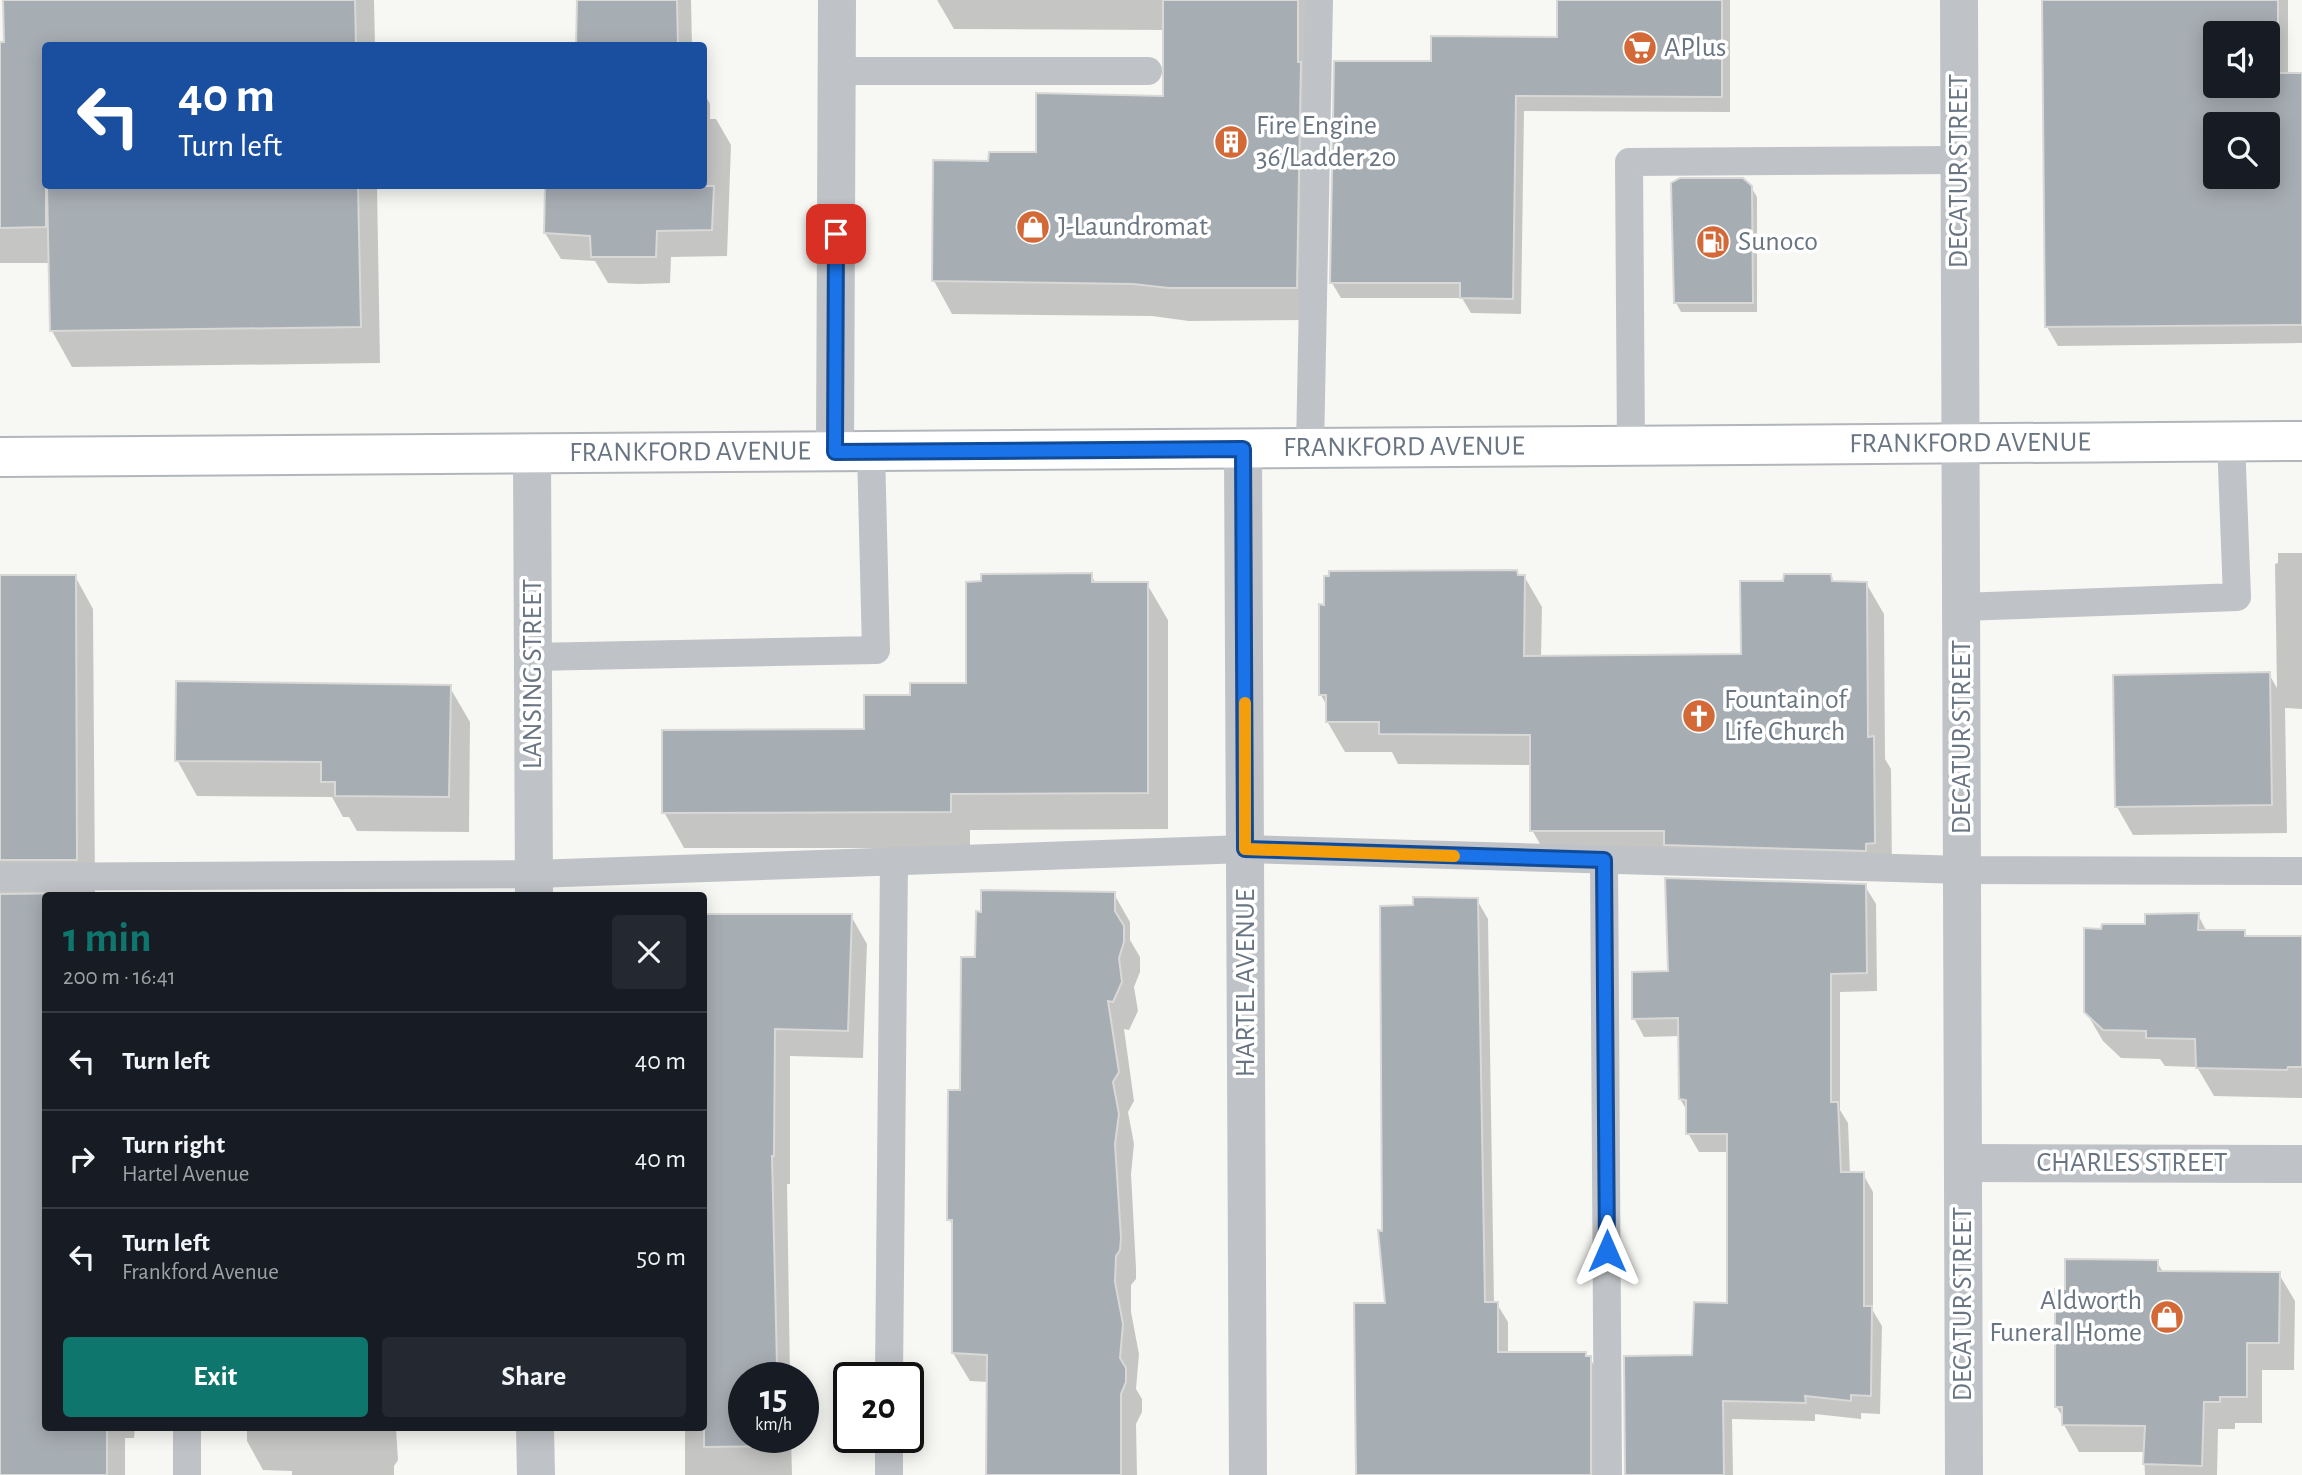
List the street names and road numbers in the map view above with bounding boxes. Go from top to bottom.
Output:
street label: DECATUR STREET [1945,73,1973,268]
street label: FRANKFORD AVENUE [1849,428,2091,458]
street label: FRANKFORD AVENUE [1283,432,1525,462]
street label: FRANKFORD AVENUE [569,437,811,467]
street label: LANSING STREET [519,578,547,769]
street label: DECATUR STREET [1948,639,1976,834]
street label: HARTEL AVENUE [1232,889,1260,1077]
street label: CHARLES STREET [2036,1149,2228,1177]
street label: DECATUR STREET [1949,1206,1977,1401]

